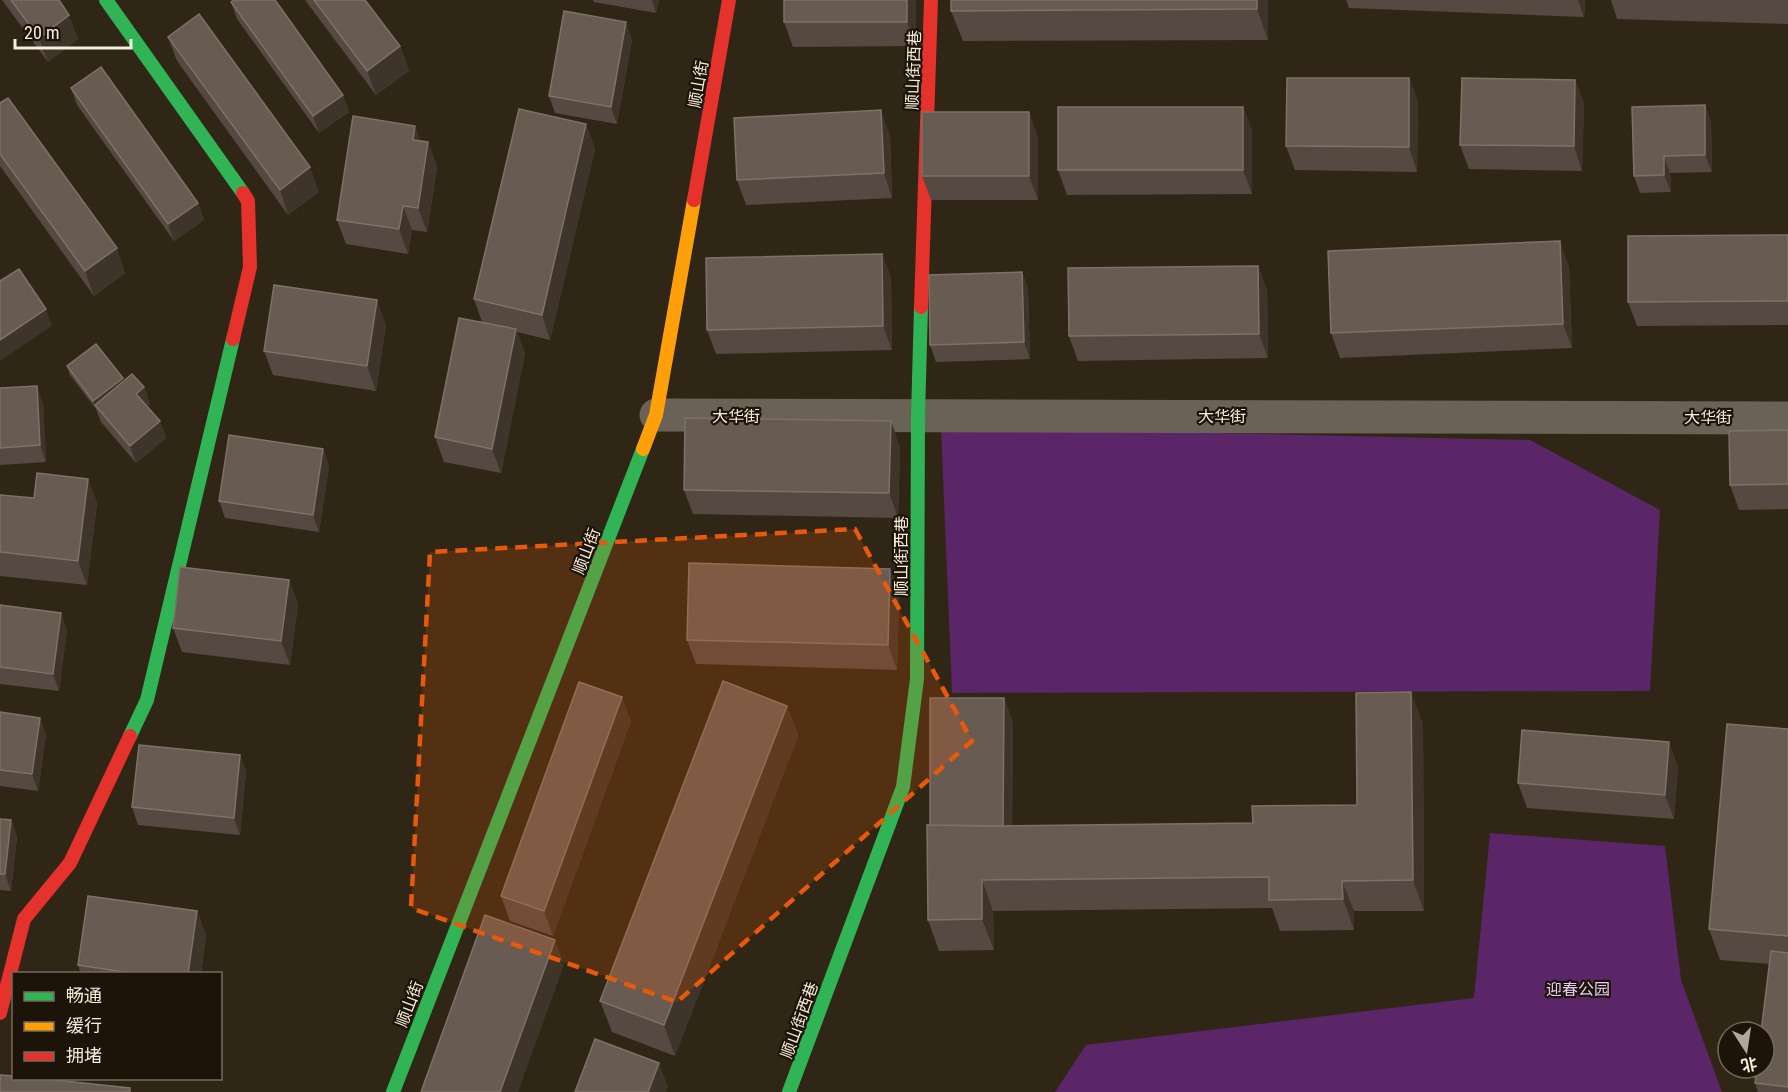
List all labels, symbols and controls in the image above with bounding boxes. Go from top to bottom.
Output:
scale bar [15,12,130,50]
text: 20 m [24,22,59,43]
street label: 顺山街西巷 [903,30,924,110]
street label: 顺山街 [685,59,712,109]
street label: 大华街 [712,407,760,426]
street label: 大华街 [1198,407,1246,426]
street label: 大华街 [1684,408,1732,427]
street label: 顺山街西巷 [892,516,911,596]
street label: 顺山街 [569,525,604,577]
legend [12,972,222,1080]
street label: 顺山街 [392,978,427,1030]
street label: 顺山街西巷 [777,979,822,1061]
park label: 迎春公园 [1546,980,1610,999]
text: 畅通 [66,985,102,1006]
text: 缓行 [66,1015,102,1036]
north arrow [1716,1020,1776,1080]
text: 拥堵 [66,1045,102,1066]
text: 北 [1739,1053,1759,1075]

